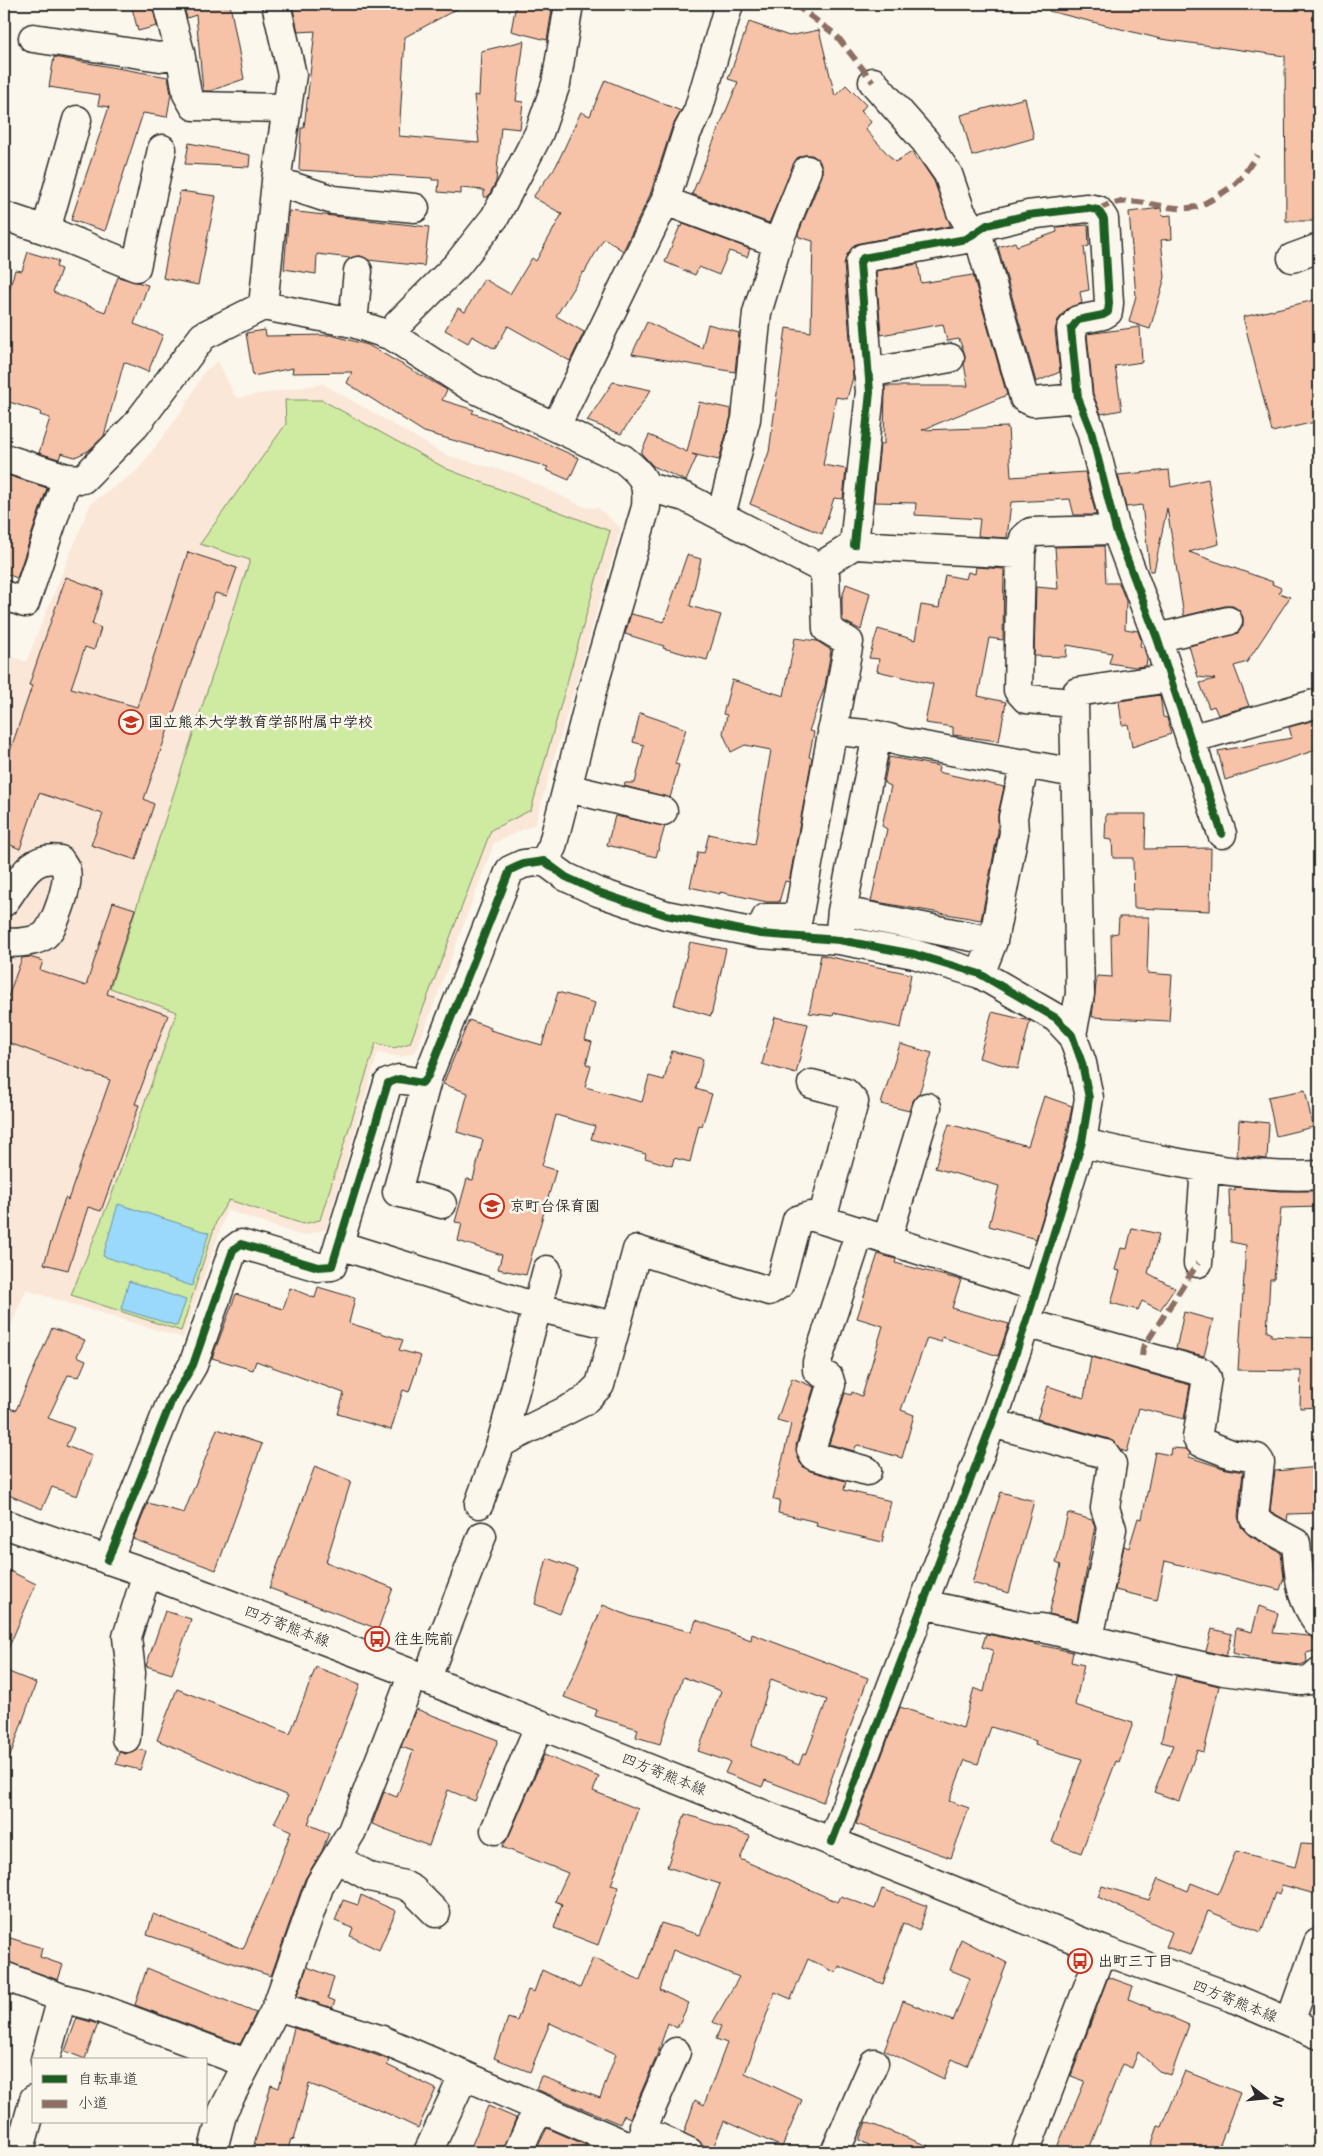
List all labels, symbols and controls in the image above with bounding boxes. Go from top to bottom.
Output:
school or university icon: 国立熊本大学教育学部附属中学校 [118,709,144,735]
place label: 国立熊本大学教育学部附属中学校 [148,712,373,732]
school or university icon: 京町台保育園 [479,1193,505,1219]
place label: 京町台保育園 [510,1196,600,1216]
street label: 四方寄熊本線 [241,1601,333,1651]
bus stop icon: 往生院前 [364,1626,390,1652]
place label: 往生院前 [394,1629,454,1649]
street label: 四方寄熊本線 [619,1748,709,1800]
bus stop icon: 出町三丁目 [1067,1948,1093,1974]
place label: 出町三丁目 [1098,1951,1173,1971]
street label: 四方寄熊本線 [1190,1975,1280,2027]
legend [32,2058,208,2124]
text: 自転車道 [78,2069,138,2089]
north arrow [1240,2074,1290,2124]
text: 小道 [78,2093,108,2113]
text: N [1268,2094,1289,2109]

